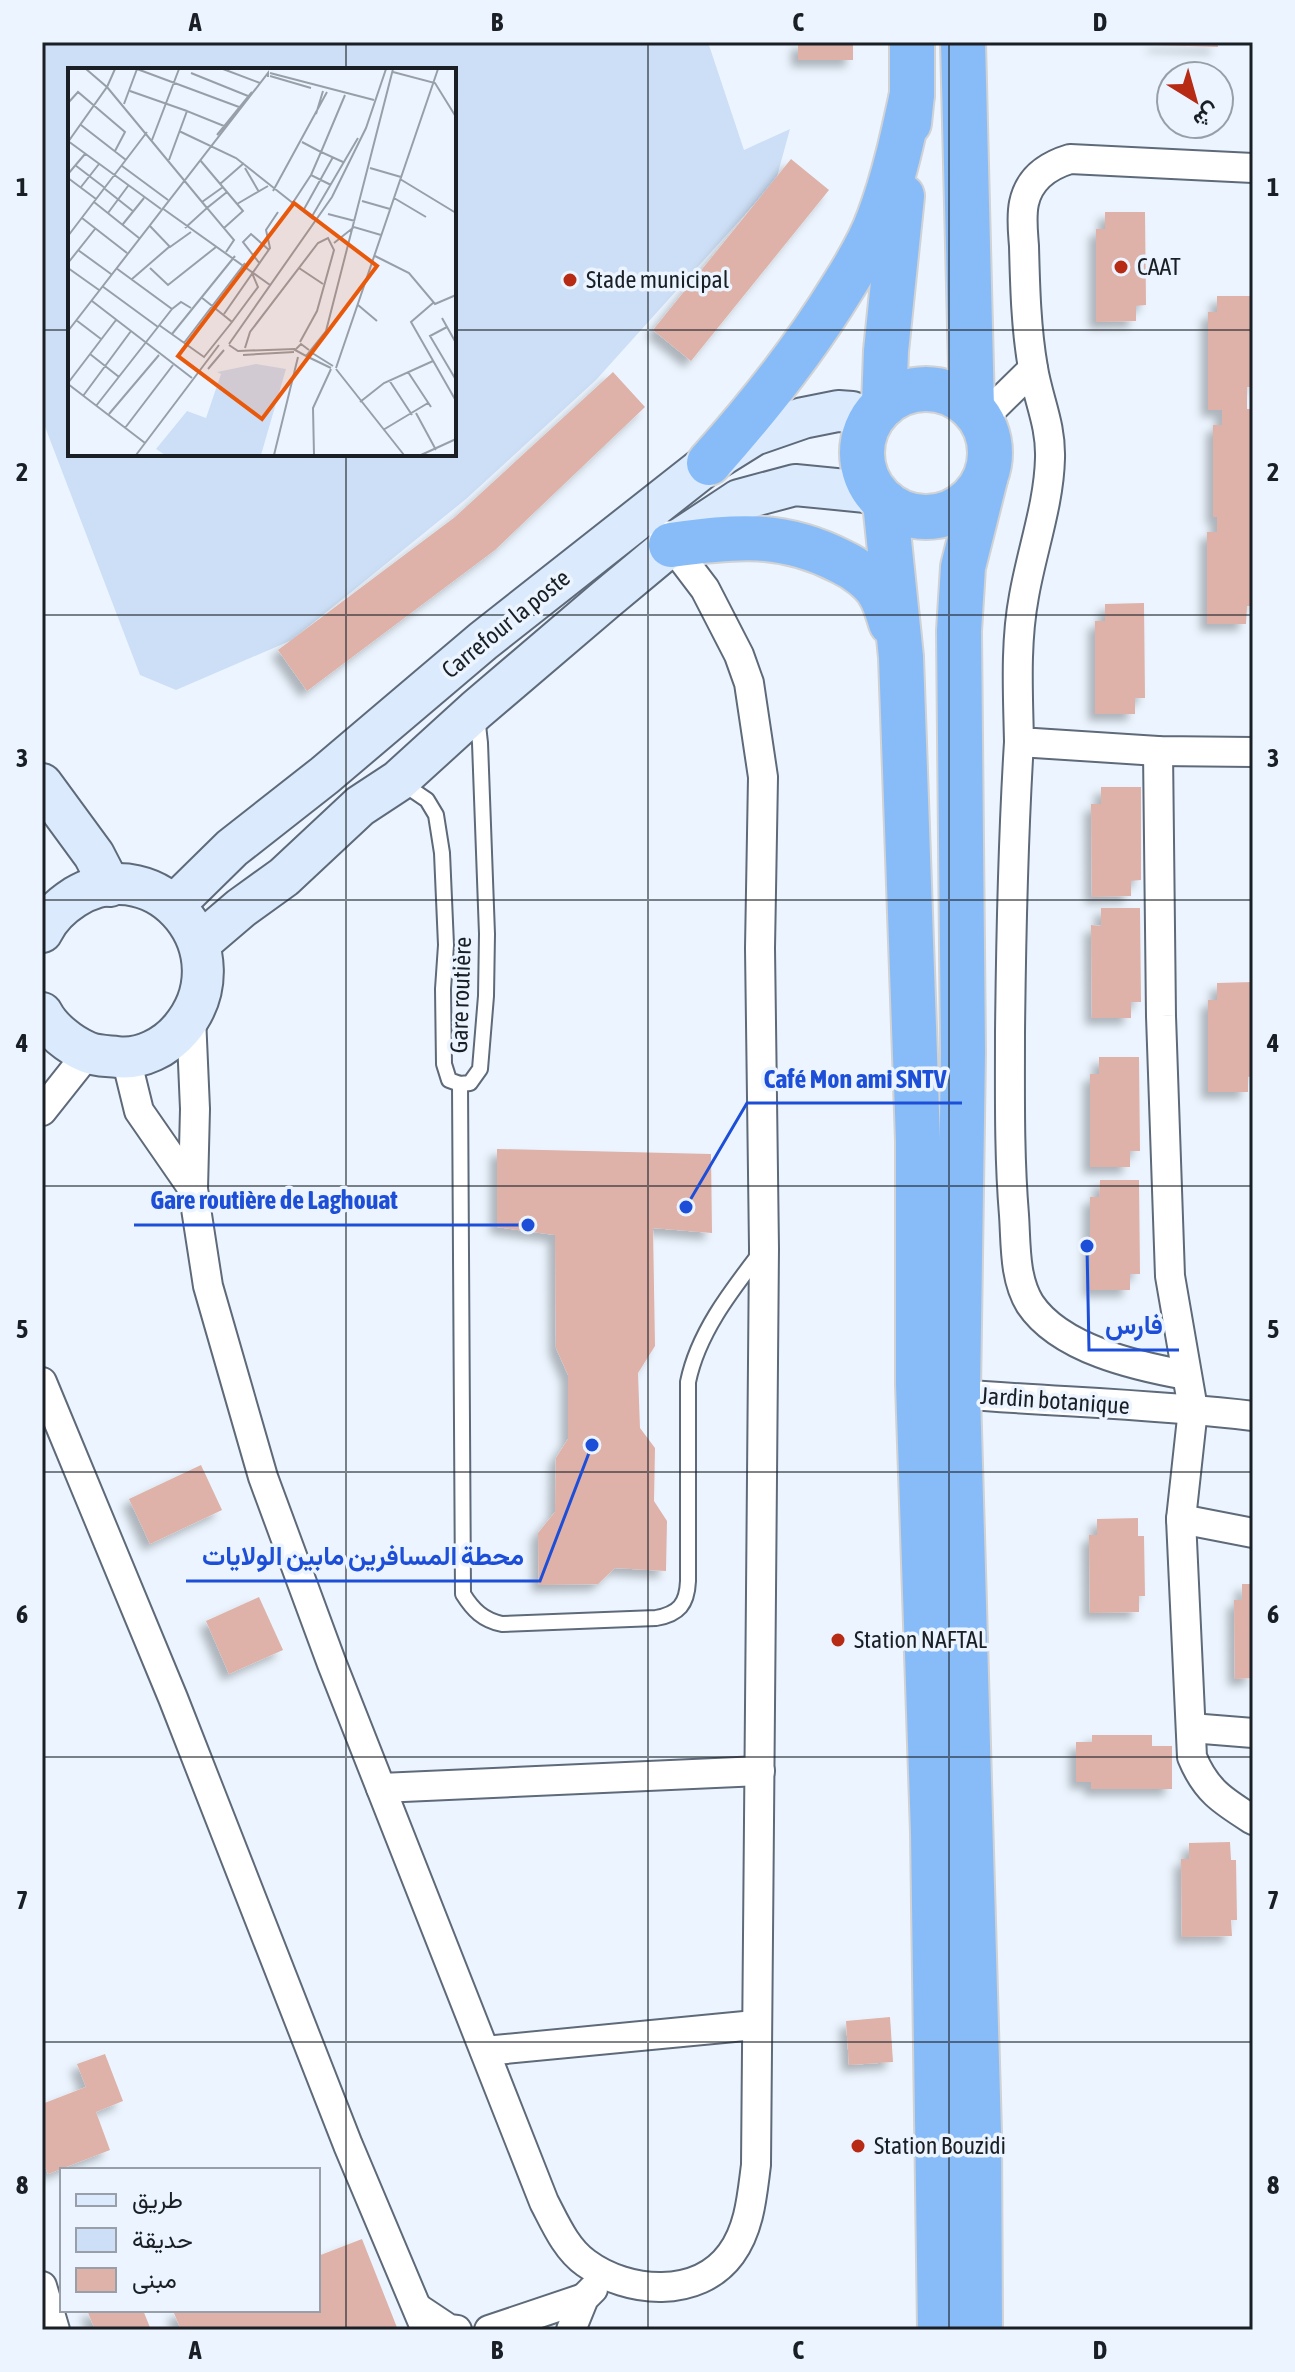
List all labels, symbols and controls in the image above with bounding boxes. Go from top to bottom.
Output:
text: A [188,7,202,37]
text: B [491,7,504,37]
text: C [792,7,804,37]
text: D [1093,7,1107,37]
north arrow [1155,60,1235,140]
inset map [68,68,456,456]
text: ش [1188,97,1225,134]
text: 1 [16,172,28,202]
text: 1 [1267,172,1279,202]
place label: CAAT [1137,253,1181,280]
marker: CAAT [1112,258,1130,276]
place label: Stade municipal [586,266,730,293]
marker: Stade municipal [561,271,579,289]
text: 2 [16,457,28,487]
text: 2 [1267,457,1279,487]
street label: Carrefour la poste [436,564,575,683]
text: 3 [16,743,28,773]
text: 3 [1267,743,1279,773]
street label: Gare routière [445,936,476,1054]
text: 4 [15,1028,28,1058]
text: 4 [1266,1028,1279,1058]
callout: Café Mon ami SNTV [747,1053,962,1103]
text: Café Mon ami SNTV [764,1064,947,1094]
callout: Gare routière de Laghouat [134,1175,414,1225]
text: Gare routière de Laghouat [150,1185,398,1215]
callout: فارس [1089,1300,1179,1350]
text: فارس [1105,1310,1163,1341]
text: 5 [16,1314,28,1344]
text: 5 [1267,1314,1279,1344]
street label: Jardin botanique [980,1382,1131,1419]
callout: محطة المسافرين مابين الولايات [186,1531,540,1581]
text: محطة المسافرين مابين الولايات [202,1541,524,1572]
text: 6 [16,1599,28,1629]
text: 6 [1267,1599,1279,1629]
place label: Station NAFTAL [854,1626,988,1653]
marker: Station NAFTAL [829,1631,847,1649]
text: 7 [16,1885,28,1915]
text: 7 [1267,1885,1279,1915]
place label: Station Bouzidi [874,2132,1006,2159]
marker: Station Bouzidi [849,2137,867,2155]
legend [60,2168,320,2312]
text: 8 [16,2170,28,2200]
text: 8 [1267,2170,1279,2200]
text: طريق [132,2186,183,2215]
text: حديقة [132,2226,193,2254]
text: مبنى [132,2266,177,2294]
text: A [188,2335,202,2365]
text: B [491,2335,504,2365]
text: C [792,2335,804,2365]
text: D [1093,2335,1107,2365]

